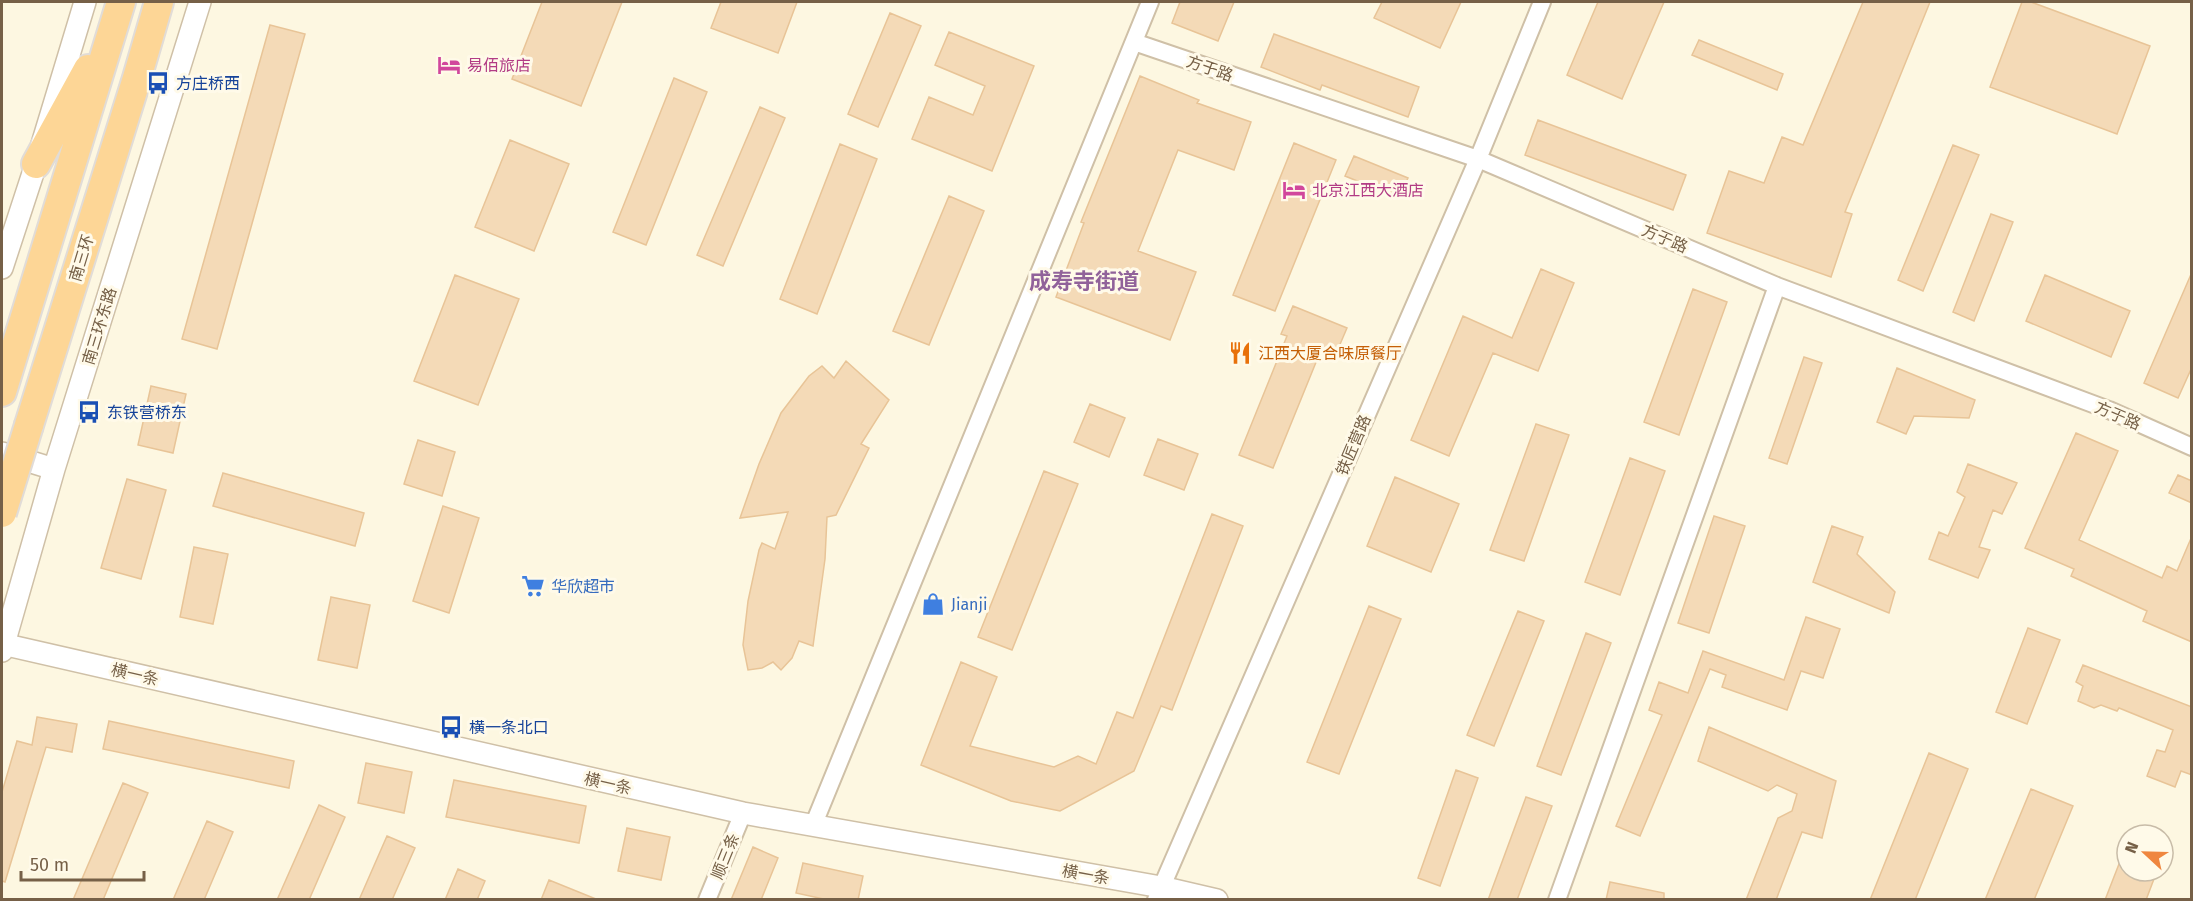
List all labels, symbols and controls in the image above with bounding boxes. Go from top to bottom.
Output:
hotel icon: 易佰旅店 [436,52,462,78]
street label: 方于路 [1184,52,1236,85]
place label: 易佰旅店 [467,56,531,75]
bus stop icon: 方庄桥西 [145,70,171,96]
place label: 方庄桥西 [176,74,240,93]
hotel icon: 北京江西大酒店 [1281,177,1307,203]
place label: 北京江西大酒店 [1312,181,1424,200]
street label: 方于路 [1639,220,1691,257]
street label: 南三环 [65,232,98,284]
district label: 成寿寺街道 [1029,268,1139,295]
street label: 南三环东路 [79,285,120,367]
restaurant icon: 江西大厦合味原餐厅 [1227,340,1253,366]
place label: 江西大厦合味原餐厅 [1258,344,1402,363]
street label: 方于路 [2092,397,2144,434]
bus stop icon: 东铁营桥东 [76,399,102,425]
place label: 东铁营桥东 [107,403,187,422]
street label: 铁匠营路 [1332,412,1375,478]
supermarket icon: 华欣超市 [520,573,546,599]
place label: 华欣超市 [551,577,615,596]
shop icon: Jianji [920,591,946,617]
place label: Jianji [951,595,987,614]
street label: 横一条 [109,660,160,689]
bus stop icon: 横一条北口 [438,714,464,740]
place label: 横一条北口 [469,718,549,737]
street label: 横一条 [582,769,633,798]
north arrow [2115,823,2175,883]
street label: 顺三条 [708,830,743,882]
text: N [2121,839,2142,856]
scale bar [21,844,144,882]
text: 50 m [30,854,69,876]
street label: 横一条 [1061,861,1111,888]

